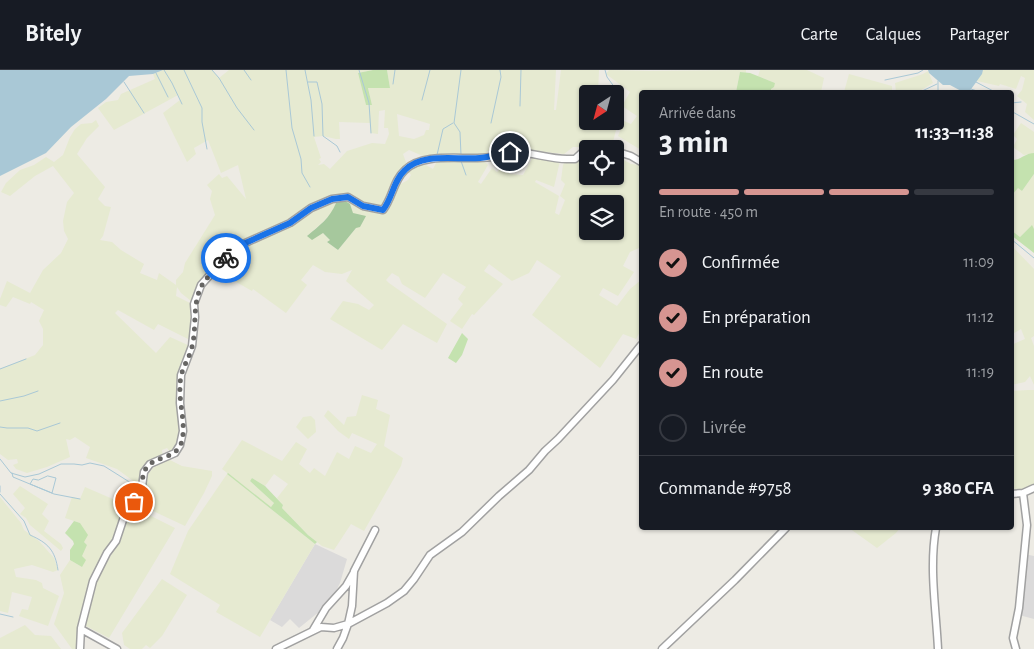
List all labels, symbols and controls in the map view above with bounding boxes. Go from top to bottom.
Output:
text: Bitely [25,22,81,46]
text: Carte [801,26,838,44]
text: Calques [866,26,921,44]
text: Partager [949,26,1009,44]
north arrow [579,85,624,130]
map controls [579,85,624,240]
text: Arrivée dans [659,105,736,121]
text: 11:33–11:38 [915,123,994,142]
text: 3 min [659,126,729,158]
pin [489,131,531,173]
icon: home [496,138,524,166]
button: locate [579,140,624,185]
button: layers [579,195,624,240]
text: En route · 450 m [659,204,758,220]
courier [201,233,251,283]
icon: bike [212,244,240,272]
icon: check [659,249,687,277]
text: Confirmée [702,253,780,272]
text: 11:09 [963,254,994,270]
icon: check [659,304,687,332]
text: En préparation [702,308,811,327]
text: 11:12 [967,309,994,325]
icon: check [659,359,687,387]
text: En route [702,363,764,382]
text: 11:19 [966,364,994,380]
text: Livrée [702,418,746,437]
text: Commande #9758 [659,479,792,498]
text: 9 380 CFA [922,479,994,498]
pin [113,481,155,523]
icon: bag [120,488,148,516]

